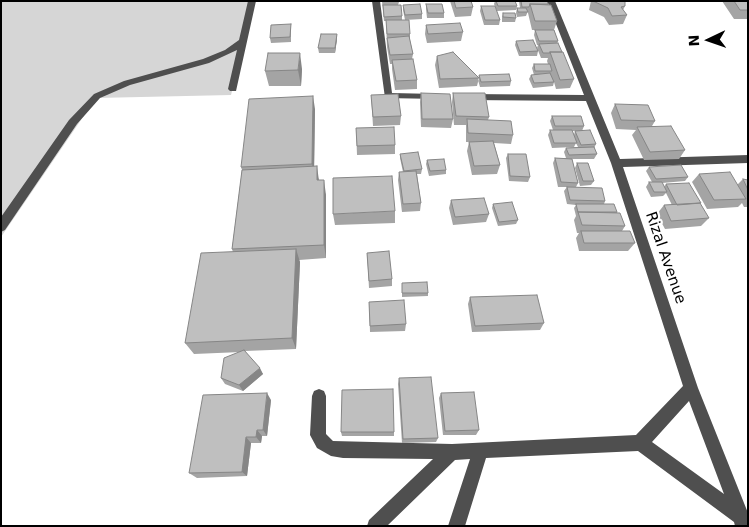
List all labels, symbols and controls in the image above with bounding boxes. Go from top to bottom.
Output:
north arrow [684,15,734,65]
text: N [686,35,702,47]
street label: Rizal Avenue [641,210,689,306]

